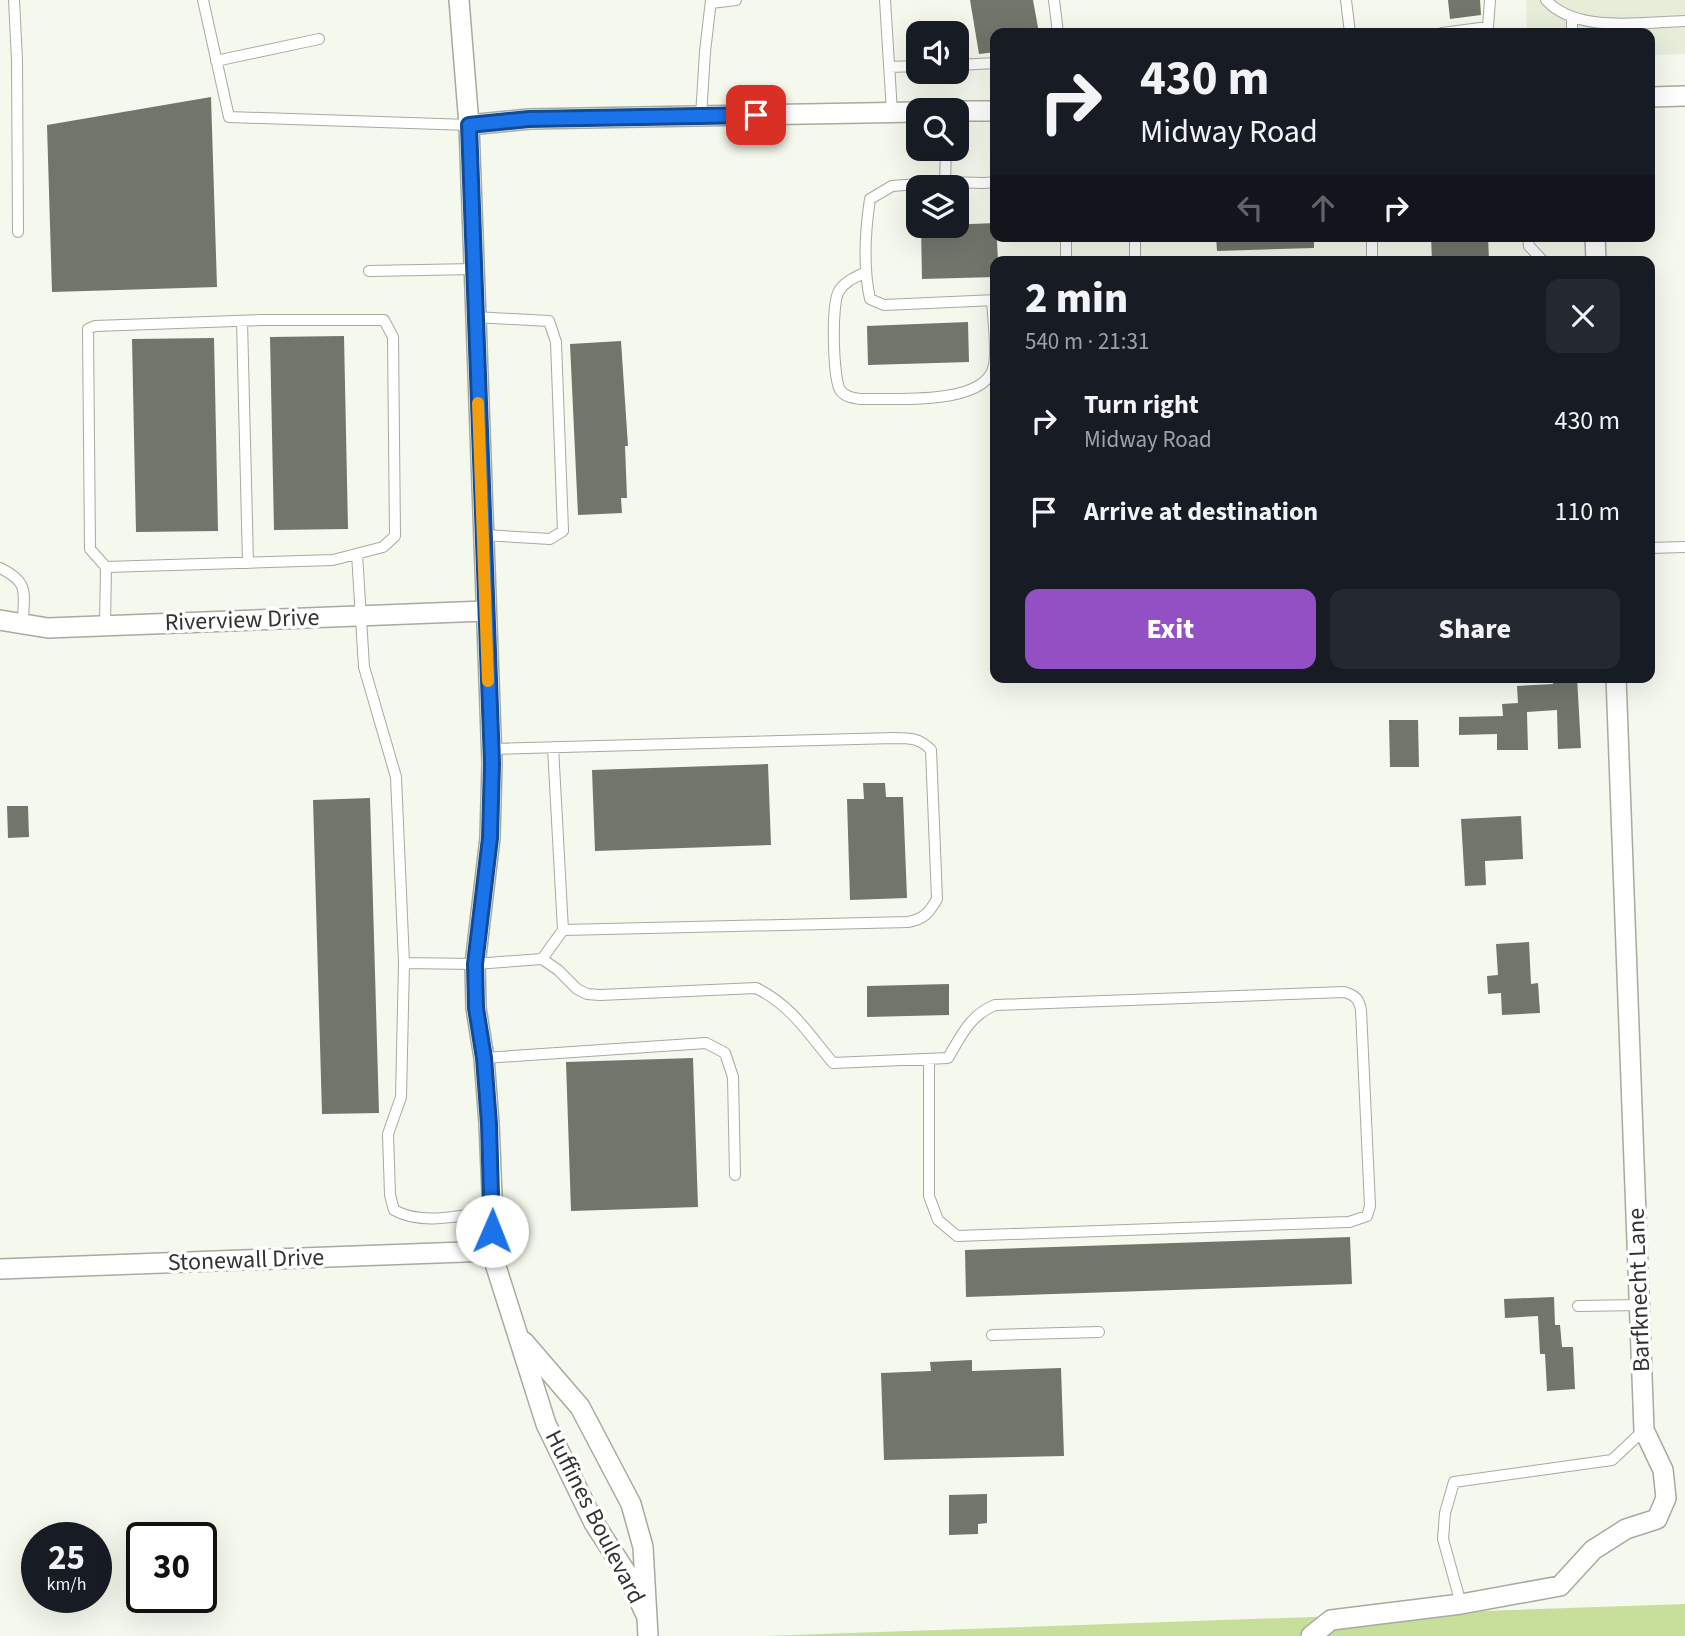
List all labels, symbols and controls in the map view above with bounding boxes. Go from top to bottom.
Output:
map controls [906,21,969,238]
button: sound [906,21,969,84]
text: 430 m [1140,44,1269,114]
icon: right [1025,56,1116,147]
pin [726,85,786,145]
icon: arrive [737,96,775,134]
button: search [906,98,969,161]
text: Midway Road [1140,109,1318,155]
button: layers [906,175,969,238]
icon: left [1231,189,1269,227]
icon: ahead [1304,189,1342,227]
icon: right [1377,189,1415,227]
text: 2 min [1025,269,1128,329]
button: close [1546,279,1620,353]
text: 540 m · 21:31 [1025,325,1149,358]
text: Turn right [1084,386,1199,423]
icon: right [1025,402,1063,440]
text: 430 m [1554,402,1620,439]
text: Midway Road [1084,423,1212,456]
icon: arrive [1025,493,1063,531]
text: Arrive at destination [1084,493,1318,530]
text: 110 m [1554,493,1620,530]
button: Exit [1025,589,1316,669]
button: Share [1330,589,1620,669]
street label: Riverview Drive [164,600,320,640]
position arrow [455,1194,529,1268]
street label: Barfknecht Lane [1619,1207,1659,1373]
street label: Stonewall Drive [167,1240,325,1280]
street label: Huffines Boulevard [536,1424,654,1610]
speed limit sign: 30 [126,1522,217,1613]
text: 25 [48,1533,85,1583]
text: km/h [47,1572,86,1597]

